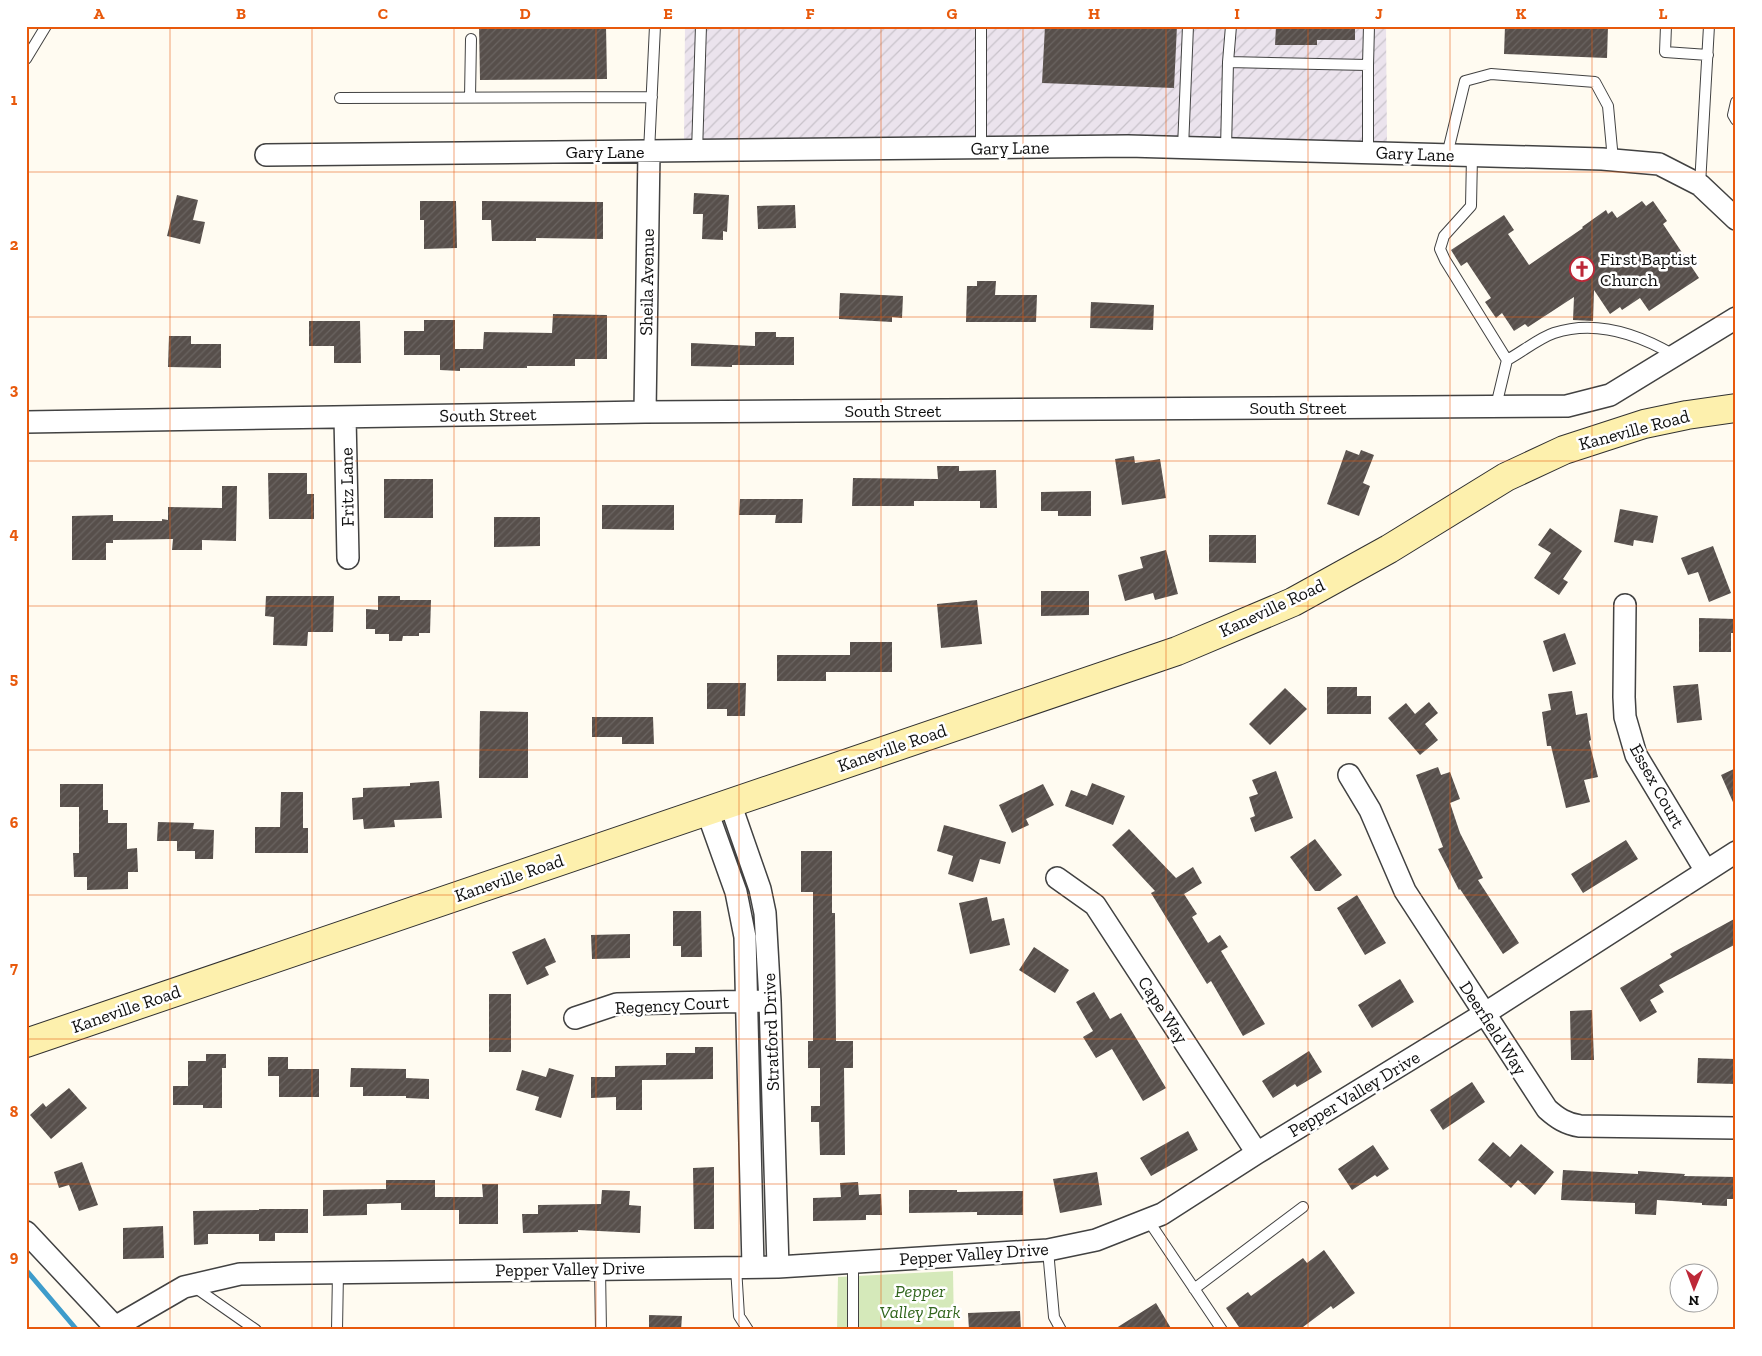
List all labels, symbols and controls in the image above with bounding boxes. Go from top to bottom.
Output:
text: A [94,4,105,23]
text: B [236,4,246,23]
text: C [378,4,388,23]
text: D [519,4,531,23]
text: E [663,4,673,23]
text: F [805,4,815,23]
text: G [947,4,958,23]
text: H [1088,4,1100,23]
text: I [1234,4,1240,23]
text: J [1375,4,1383,23]
text: K [1516,4,1527,23]
text: L [1659,4,1668,23]
text: 1 [11,90,18,109]
street label: Gary Lane [970,136,1050,160]
street label: Gary Lane [566,141,644,163]
street label: Gary Lane [1375,142,1455,166]
street label: Sheila Avenue [635,228,659,336]
text: 2 [10,235,19,254]
place label: First Baptist Church [1600,248,1697,291]
church icon: First Baptist Church [1569,256,1595,282]
text: 3 [10,380,19,399]
street label: South Street [1249,397,1347,419]
street label: South Street [844,400,942,422]
street label: South Street [439,403,537,427]
street label: Kaneville Road [1576,405,1692,455]
street label: Fritz Lane [335,447,359,527]
text: 4 [9,524,19,543]
street label: Kaneville Road [1216,574,1328,642]
text: 5 [10,669,18,688]
street label: Kaneville Road [835,719,949,777]
street label: Essex Court [1625,740,1689,832]
text: 6 [10,813,19,832]
street label: Kaneville Road [452,849,566,907]
text: 7 [10,958,18,977]
street label: Cape Way [1133,972,1193,1048]
street label: Stratford Drive [758,973,784,1091]
street label: Deerfield Way [1454,977,1532,1080]
street label: Kaneville Road [69,980,183,1038]
street label: Regency Court [614,991,730,1019]
street label: Pepper Valley Drive [1284,1046,1424,1142]
text: 8 [10,1102,19,1121]
street label: Pepper Valley Drive [899,1238,1049,1270]
text: 9 [10,1247,19,1266]
street label: Pepper Valley Drive [495,1257,645,1281]
north arrow [1670,1264,1720,1314]
park label: Pepper Valley Park [879,1280,961,1323]
text: N [1688,1292,1699,1309]

